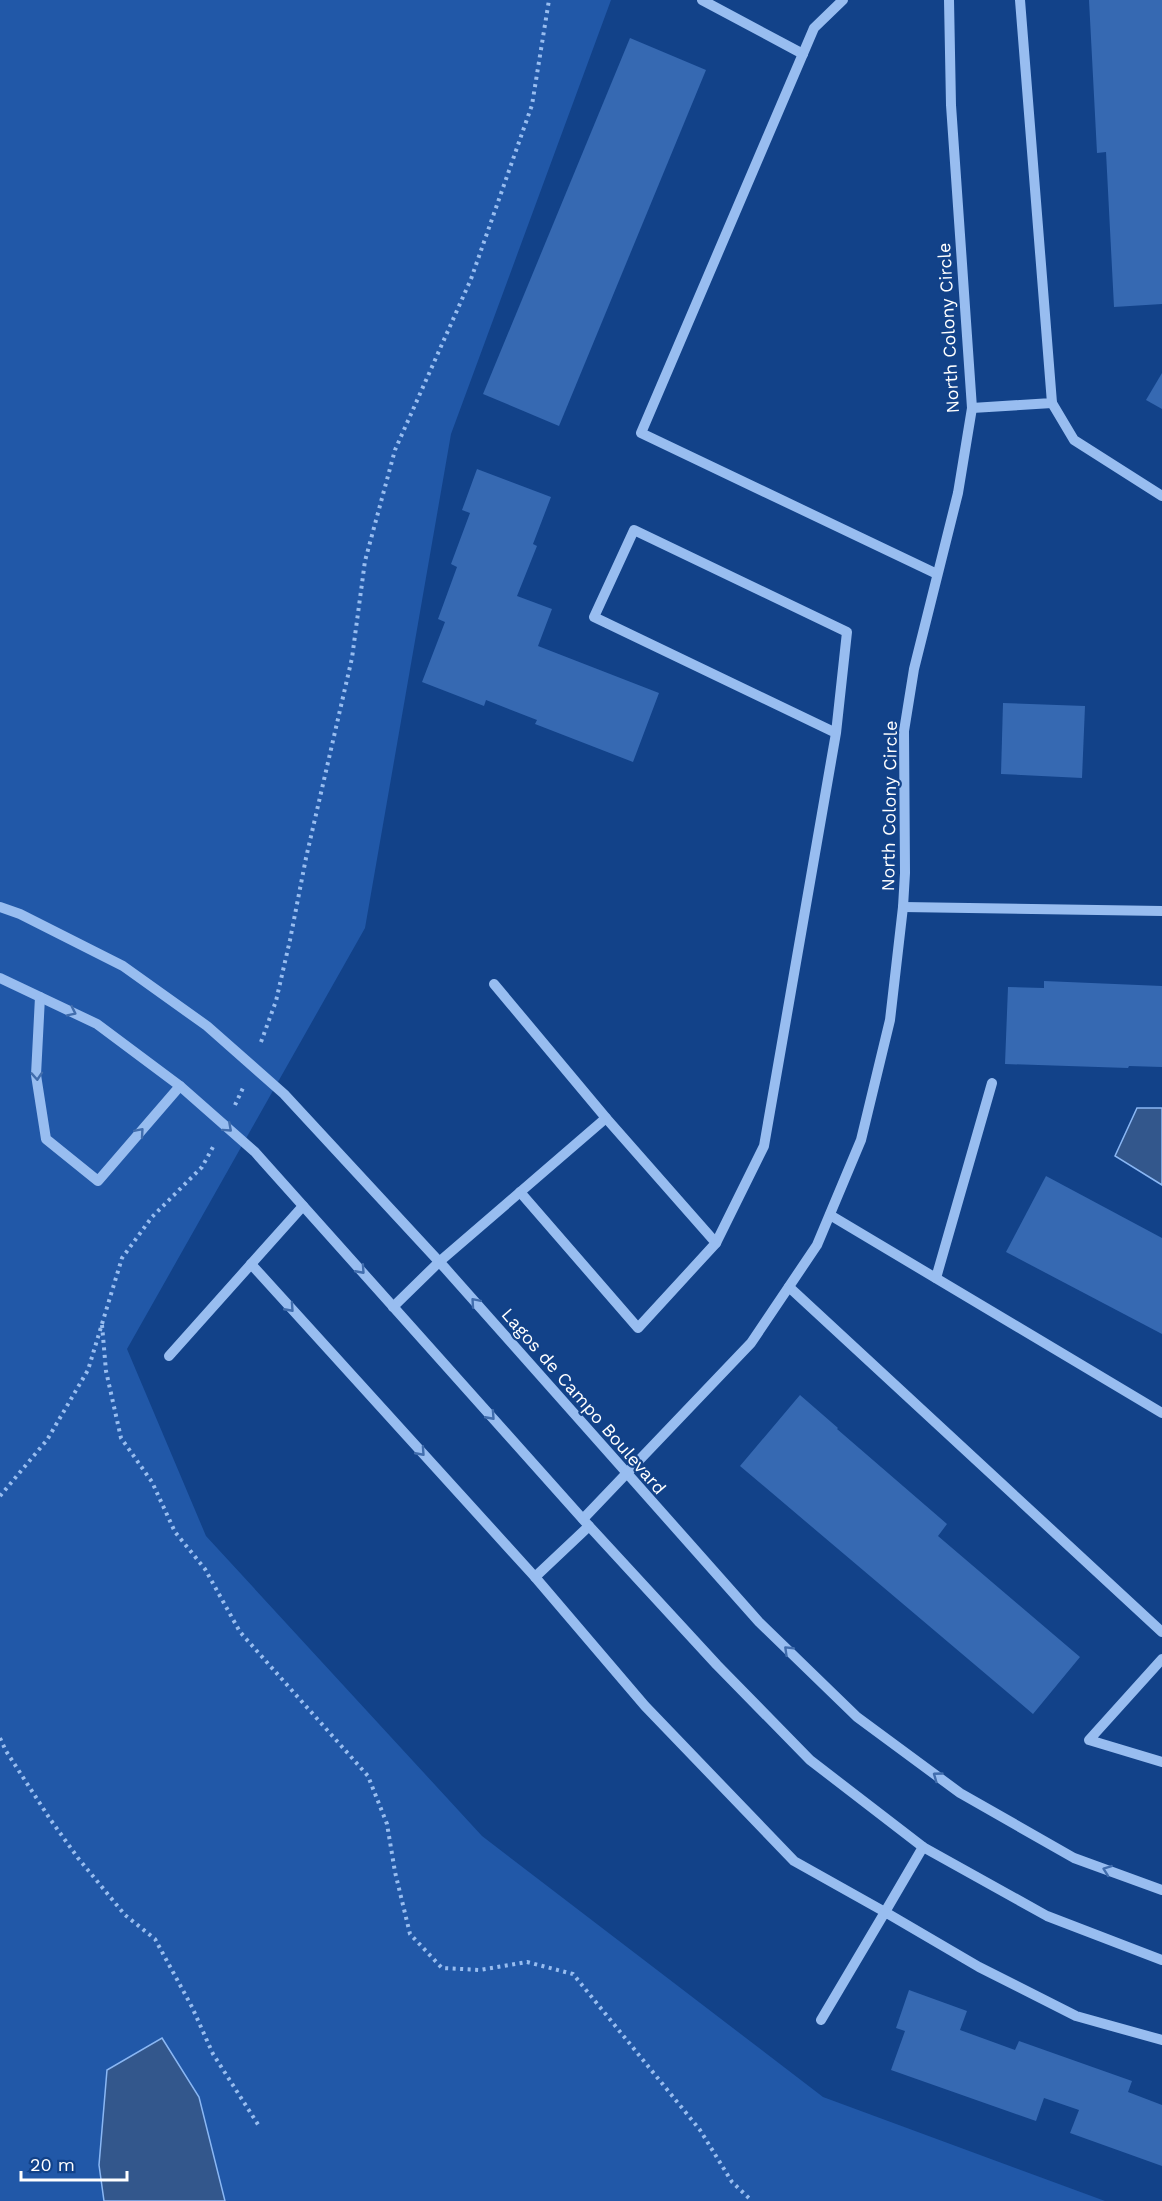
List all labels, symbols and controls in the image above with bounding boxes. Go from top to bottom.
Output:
street label: North Colony Circle [933,242,963,414]
street label: North Colony Circle [877,720,901,892]
one-way arrow [65,1005,76,1017]
one-way arrow [30,1072,43,1081]
one-way arrow [221,1121,232,1132]
one-way arrow [133,1128,144,1139]
one-way arrow [354,1263,365,1274]
one-way arrow [471,1299,482,1309]
one-way arrow [283,1301,294,1311]
street label: Lagos de Campo Boulevard [497,1304,671,1498]
one-way arrow [484,1409,495,1419]
one-way arrow [414,1445,425,1456]
one-way arrow [785,1647,796,1658]
one-way arrow [932,1772,943,1783]
one-way arrow [1102,1864,1113,1877]
scale bar [21,2144,128,2182]
text: 20 m [30,2154,75,2175]

